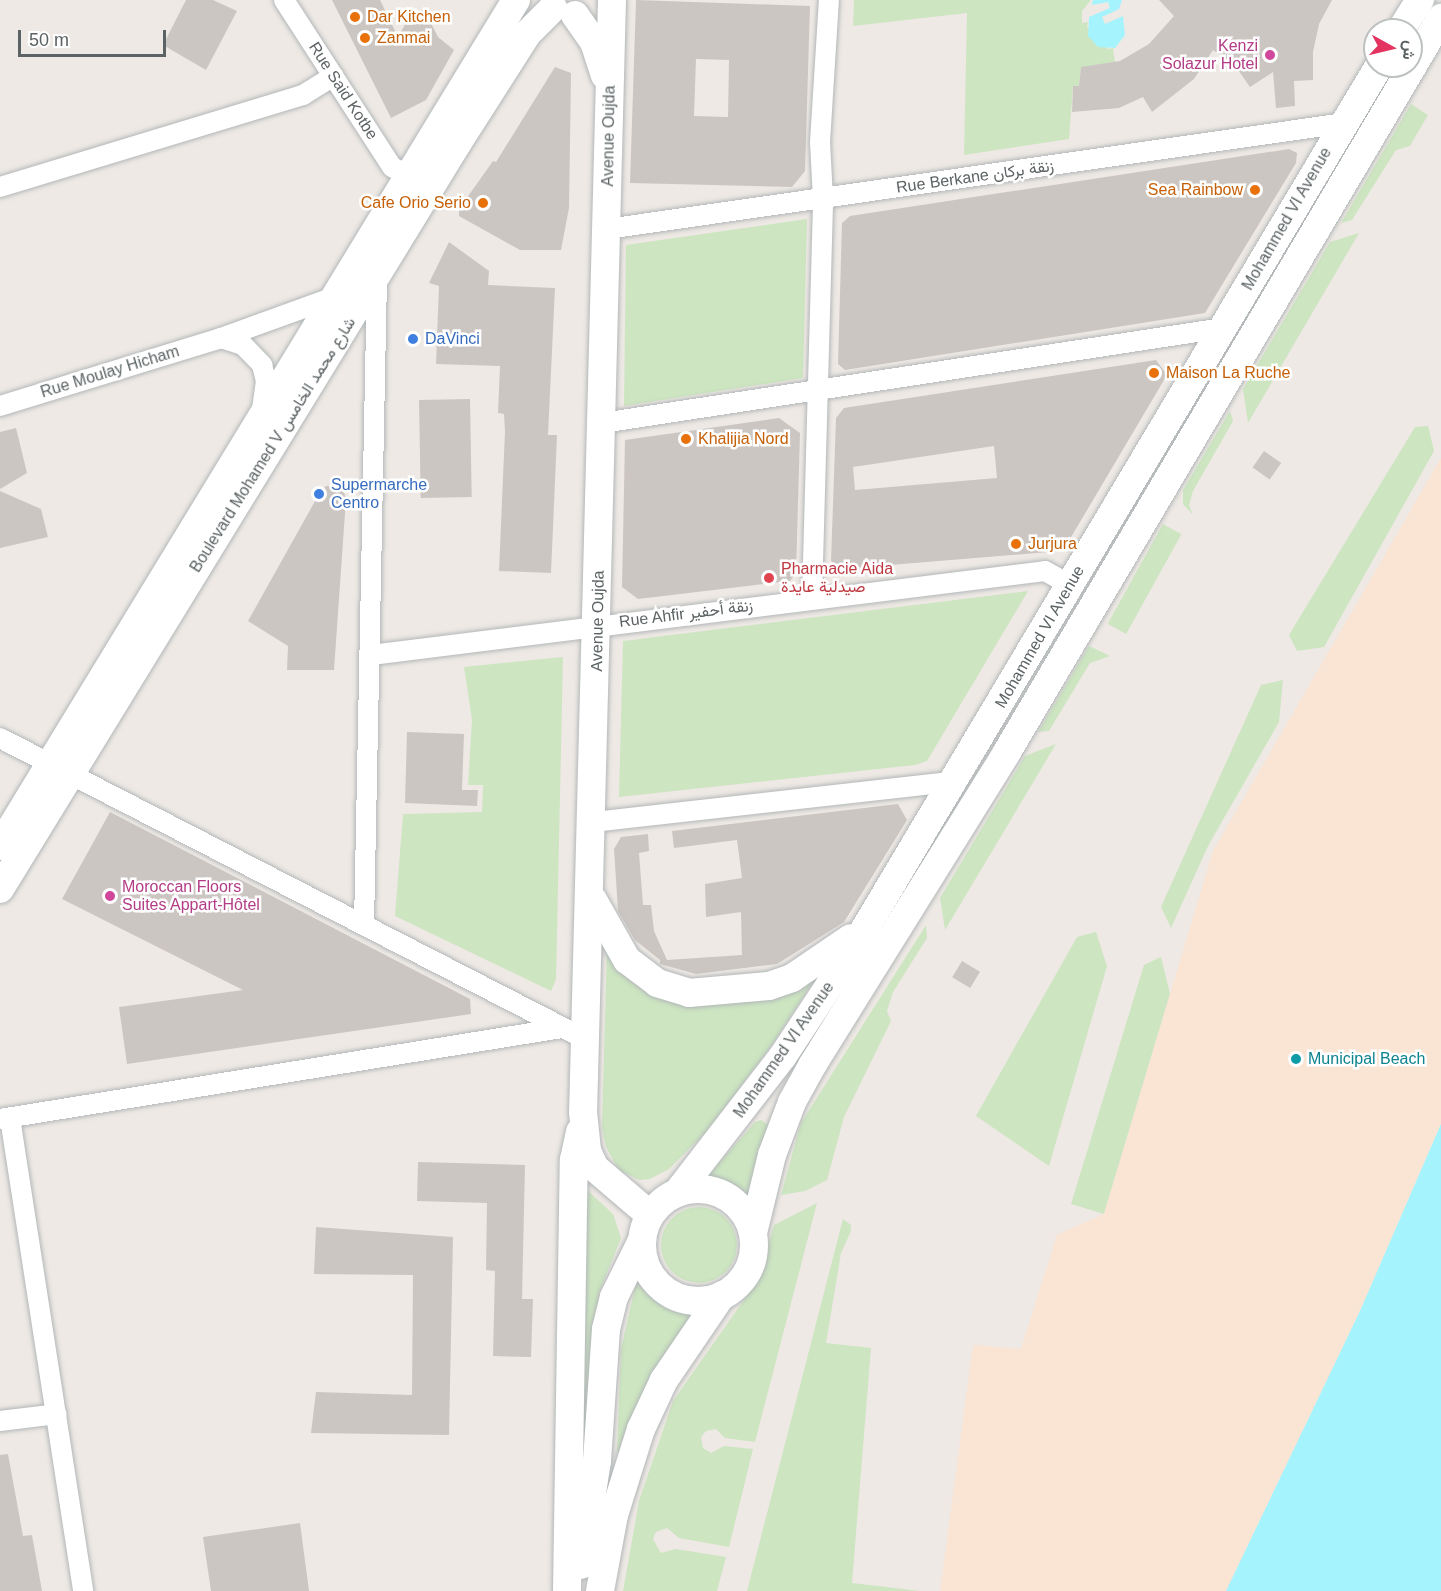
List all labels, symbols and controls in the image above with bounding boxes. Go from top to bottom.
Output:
place label: Dar Kitchen [367,7,451,27]
marker: Dar Kitchen [348,10,362,24]
scale bar [21,18,170,56]
north arrow [1363,18,1423,78]
place label: Zanmai [377,28,430,48]
text: 50 m [29,30,69,50]
marker: Zanmai [358,31,372,45]
place label: Kenzi Solazur Hotel [1162,36,1258,74]
street label: Rue Said Kotbe [304,39,382,143]
text: ش [1400,40,1419,61]
marker: Kenzi Solazur Hotel [1263,48,1277,62]
street label: Avenue Oujda [599,85,619,187]
street label: Mohammed VI Avenue [1238,144,1336,294]
street label: Rue Berkane زنقة بركان [895,156,1055,198]
place label: Sea Rainbow [1148,180,1243,200]
marker: Sea Rainbow [1248,183,1262,197]
place label: Cafe Orio Serio [361,193,471,213]
marker: Cafe Orio Serio [476,196,490,210]
street label: Boulevard Mohamed V شارع محمد الخامس [186,314,360,576]
place label: DaVinci [425,329,480,349]
marker: DaVinci [406,332,420,346]
street label: Rue Moulay Hicham [38,342,182,402]
place label: Maison La Ruche [1166,363,1291,383]
marker: Maison La Ruche [1147,366,1161,380]
place label: Khalijia Nord [698,429,789,449]
marker: Khalijia Nord [679,432,693,446]
place label: Supermarche Centro [331,475,427,513]
marker: Supermarche Centro [312,487,326,501]
place label: Jurjura [1028,534,1077,554]
marker: Jurjura [1009,537,1023,551]
place label: Pharmacie Aida صيدلية عايدة [781,559,894,597]
street label: Mohammed VI Avenue [991,562,1089,712]
street label: Avenue Oujda [588,570,608,672]
marker: Pharmacie Aida صيدلية عايدة [762,571,776,585]
street label: Rue Ahfir زنقة أحفير [617,596,755,632]
place label: Moroccan Floors Suites Appart-Hôtel [122,877,261,915]
marker: Moroccan Floors Suites Appart-Hôtel [103,889,117,903]
street label: Mohammed VI Avenue [730,978,838,1122]
place label: Municipal Beach [1308,1049,1425,1069]
marker: Municipal Beach [1289,1052,1303,1066]

